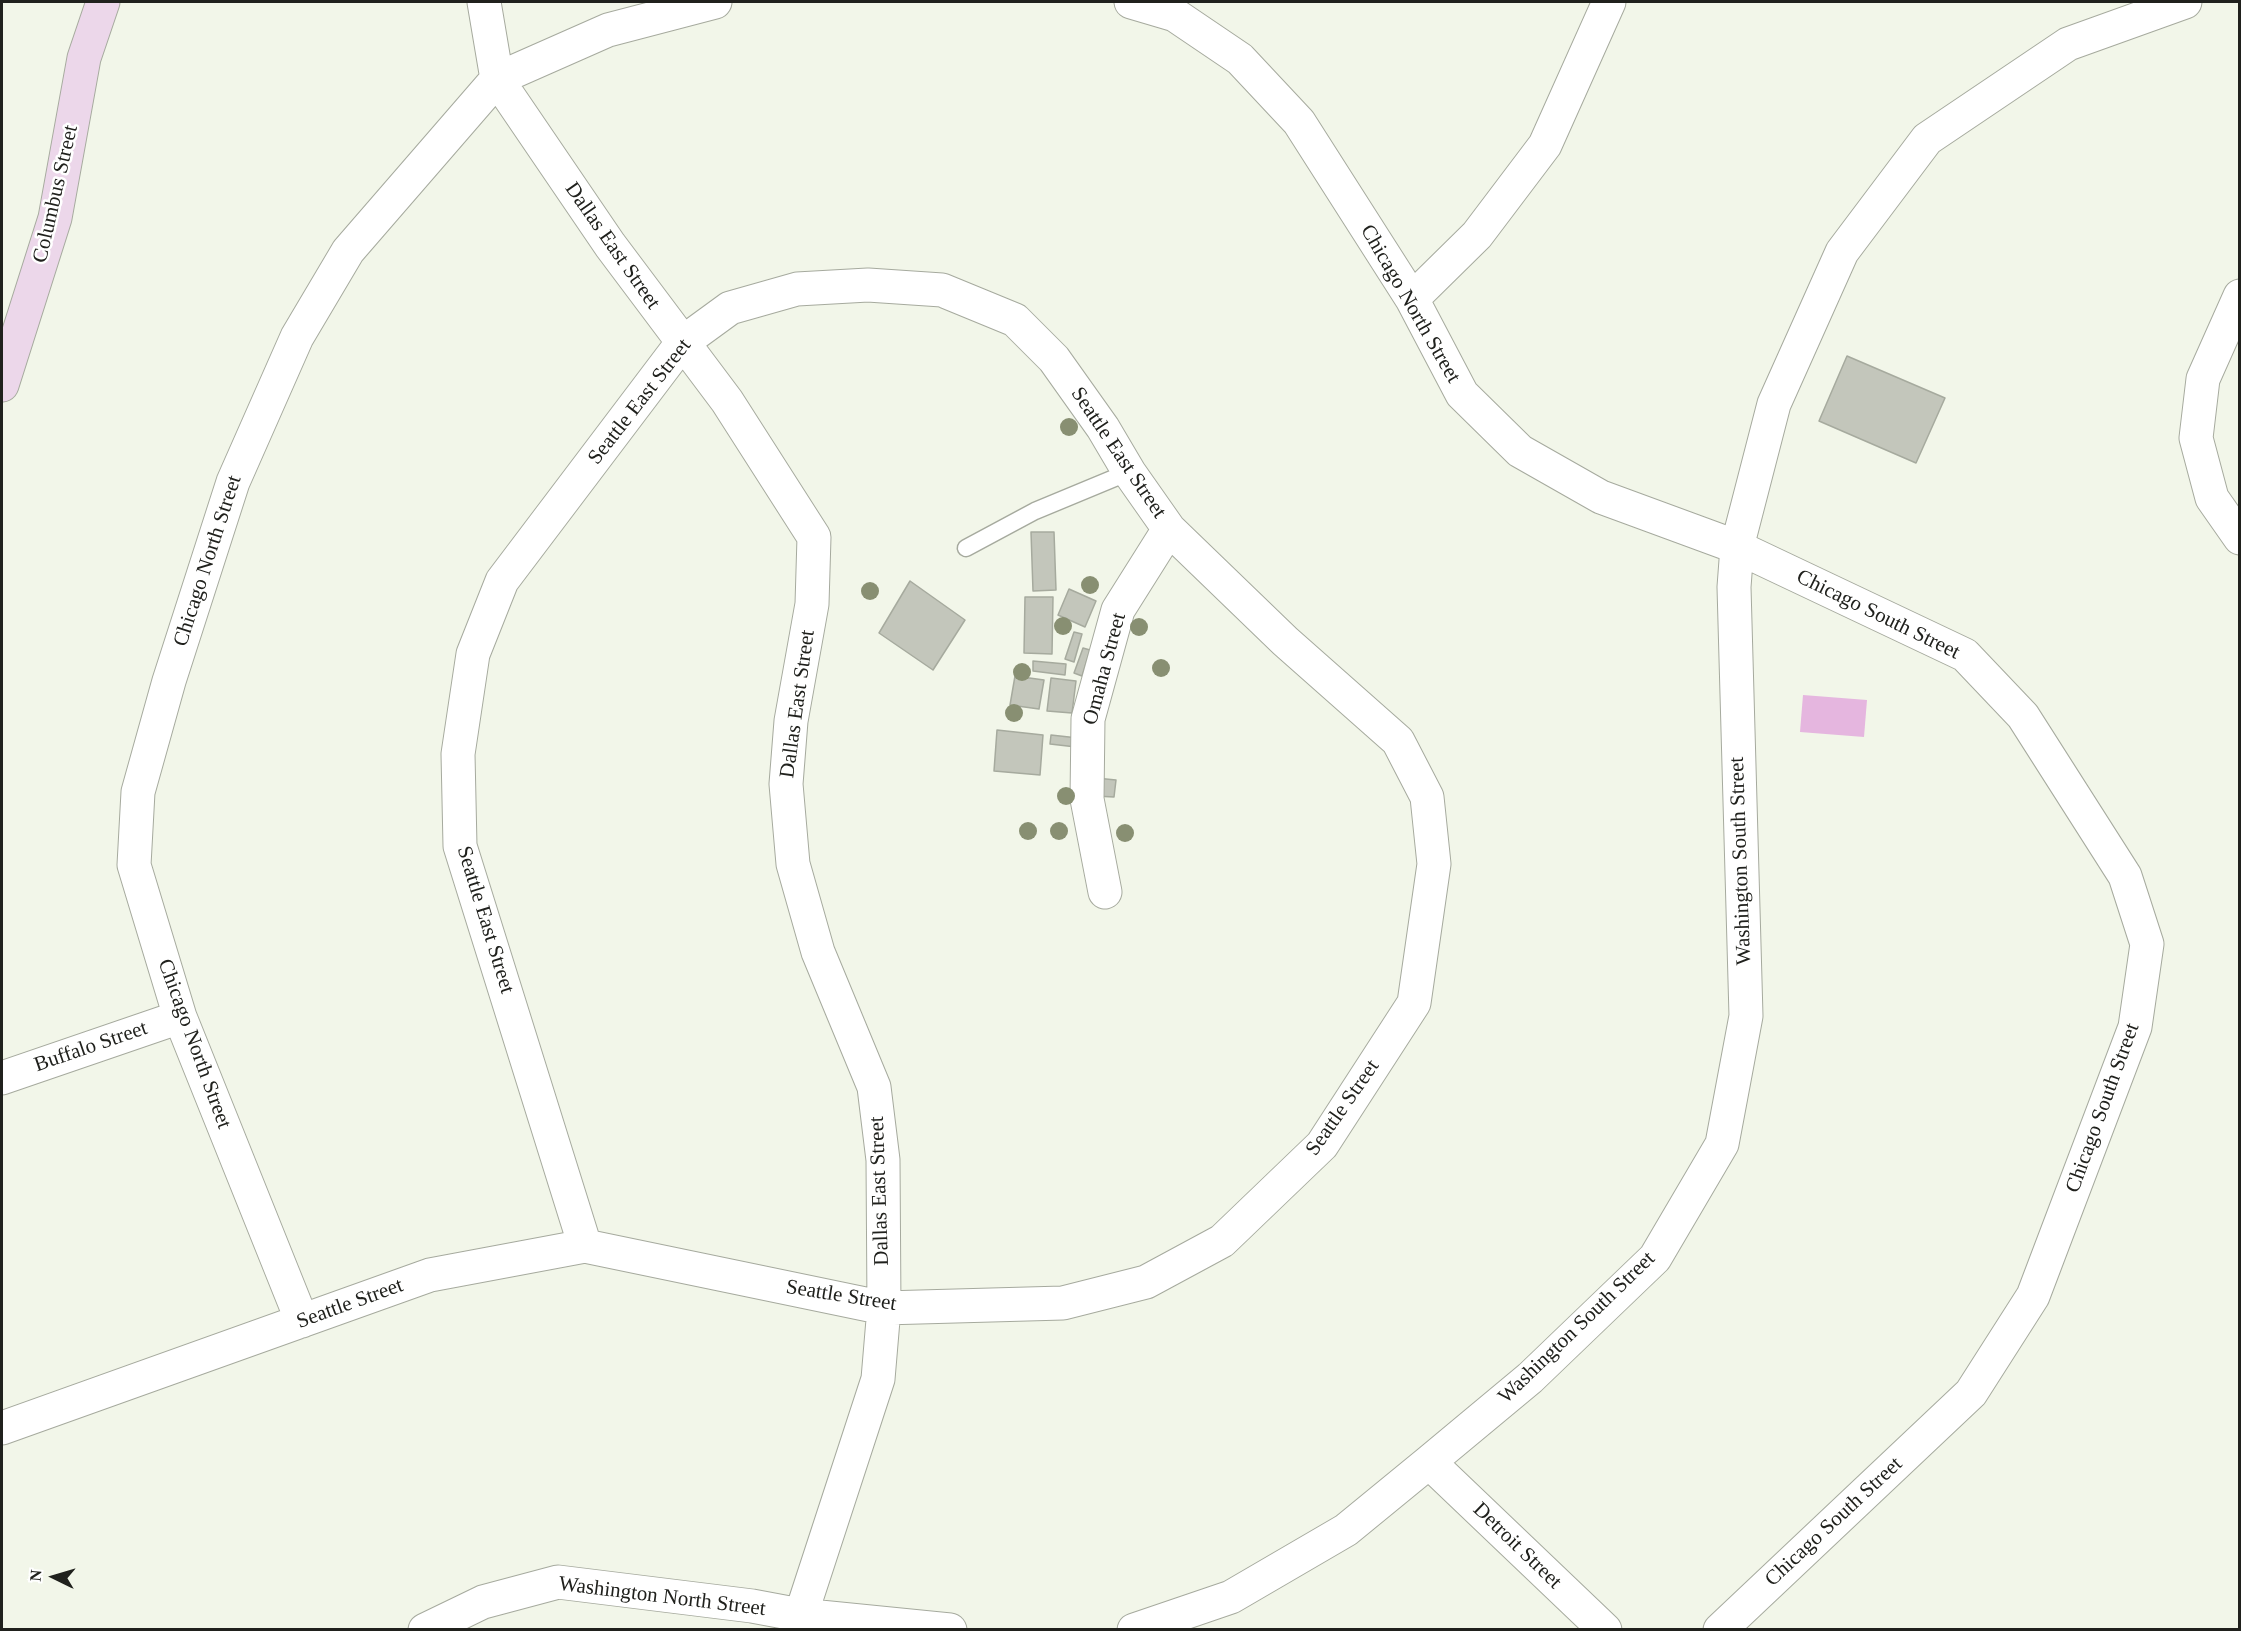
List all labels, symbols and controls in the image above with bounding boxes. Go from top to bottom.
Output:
street label: Columbus Street [28,123,84,265]
street label: Dallas East Street [559,178,665,314]
street label: Chicago North Street [1354,220,1466,388]
street label: Seattle East Street [583,334,697,470]
street label: Seattle East Street [1065,383,1171,523]
street label: Chicago North Street [168,472,248,650]
street label: Chicago South Street [1792,565,1964,665]
street label: Omaha Street [1078,610,1132,728]
street label: Dallas East Street [775,628,821,780]
street label: Washington South Street [1725,756,1757,966]
street label: Seattle East Street [451,843,519,997]
street label: Chicago North Street [152,956,236,1132]
street label: Buffalo Street [31,1016,151,1078]
street label: Chicago South Street [2061,1020,2145,1196]
street label: Seattle Street [1301,1055,1385,1161]
street label: Dallas East Street [865,1116,895,1266]
street label: Washington South Street [1493,1247,1661,1409]
street label: Seattle Street [293,1273,407,1335]
street label: Seattle Street [784,1275,898,1317]
street label: Chicago South Street [1760,1452,1908,1592]
street label: Detroit Street [1467,1497,1567,1595]
north arrow [24,1547,84,1607]
text: N [27,1569,45,1582]
street label: Washington North Street [557,1572,767,1622]

